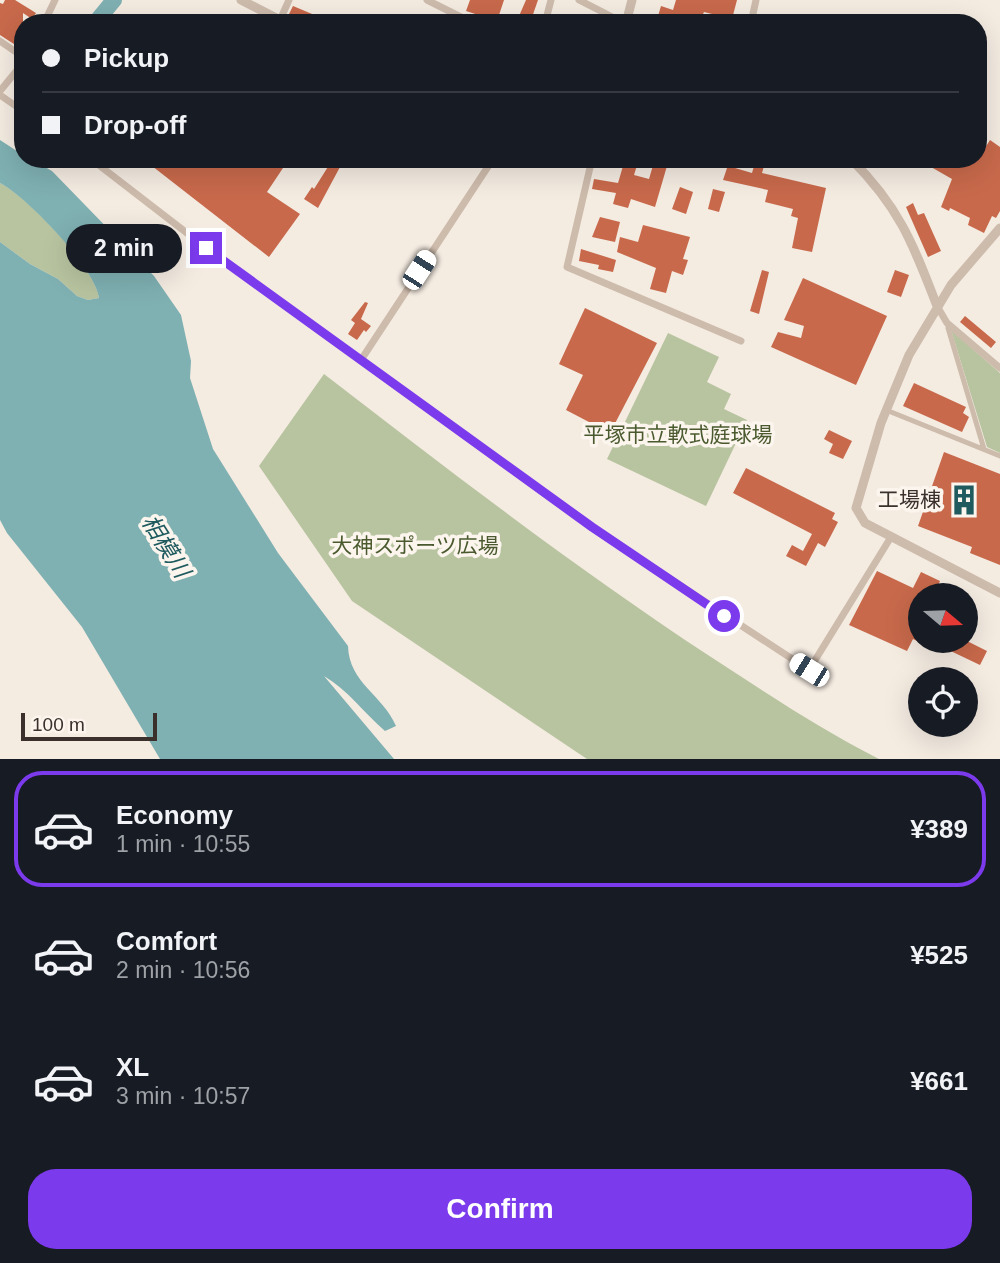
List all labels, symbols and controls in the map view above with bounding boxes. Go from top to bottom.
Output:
text: Pickup [84,43,169,73]
text: Drop-off [84,110,187,140]
callout: 2 min [66,224,182,272]
route end [190,232,222,264]
text: 2 min [94,235,154,261]
car [399,247,440,293]
park label: 平塚市立軟式庭球場 [584,423,773,446]
building icon: 工場棟 [947,483,981,517]
place label: 工場棟 [878,488,941,511]
water label: 相模川 [137,510,197,585]
park label: 大神スポーツ広場 [331,534,499,557]
north arrow [908,583,978,653]
map controls [908,583,978,737]
route start [708,600,740,632]
car [786,650,833,690]
button: locate [908,667,978,737]
scale bar [21,710,158,742]
text: 100 m [32,714,85,735]
icon: car [32,798,95,861]
text: Economy [116,800,233,830]
text: ¥389 [910,814,968,844]
text: 1 min · 10:55 [116,831,250,857]
icon: car [32,924,95,987]
text: Comfort [116,926,217,956]
text: ¥525 [910,940,968,970]
text: 2 min · 10:56 [116,957,250,983]
icon: car [32,1050,95,1113]
text: XL [116,1052,149,1082]
text: ¥661 [910,1066,968,1096]
text: 3 min · 10:57 [116,1083,250,1109]
button: Confirm [28,1169,972,1249]

